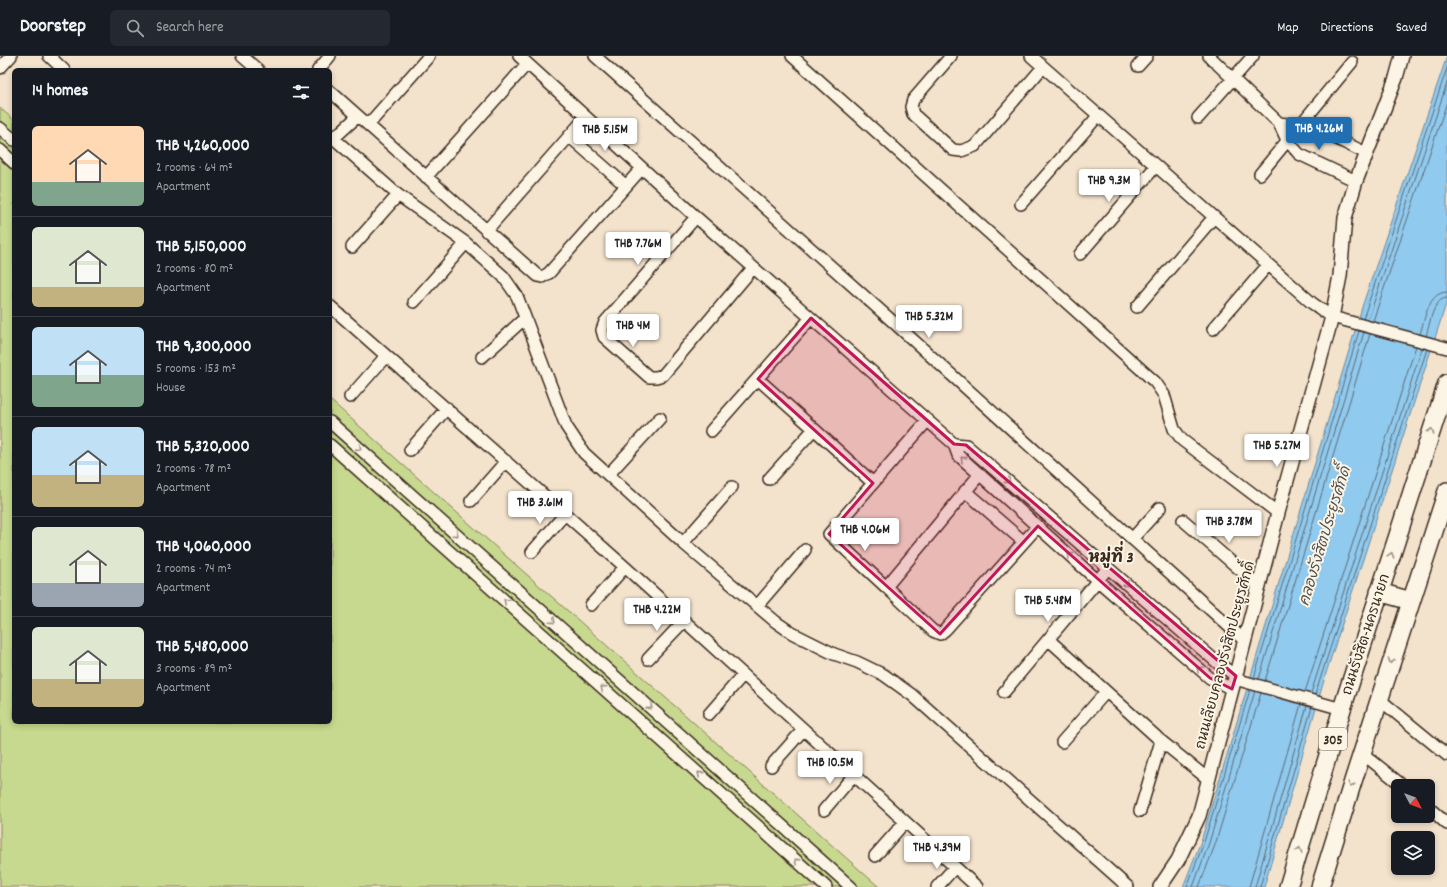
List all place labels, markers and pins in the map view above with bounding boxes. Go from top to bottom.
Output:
pin: THB 4.26M [1273,117,1365,151]
pin: THB 5.15M [559,118,651,152]
pin: THB 9.3M [1068,169,1150,203]
pin: THB 7.76M [592,232,684,266]
pin: THB 5.32M [883,305,975,339]
pin: THB 4M [600,314,666,348]
pin: THB 5.27M [1231,434,1323,468]
pin: THB 3.61M [494,491,586,525]
pin: THB 3.78M [1183,510,1275,544]
pin: THB 4.06M [819,518,911,552]
pin: THB 5.48M [1002,589,1094,623]
pin: THB 4.22M [611,598,703,632]
pin: THB 10.5M [784,751,876,785]
pin: THB 4.39M [891,836,983,870]

